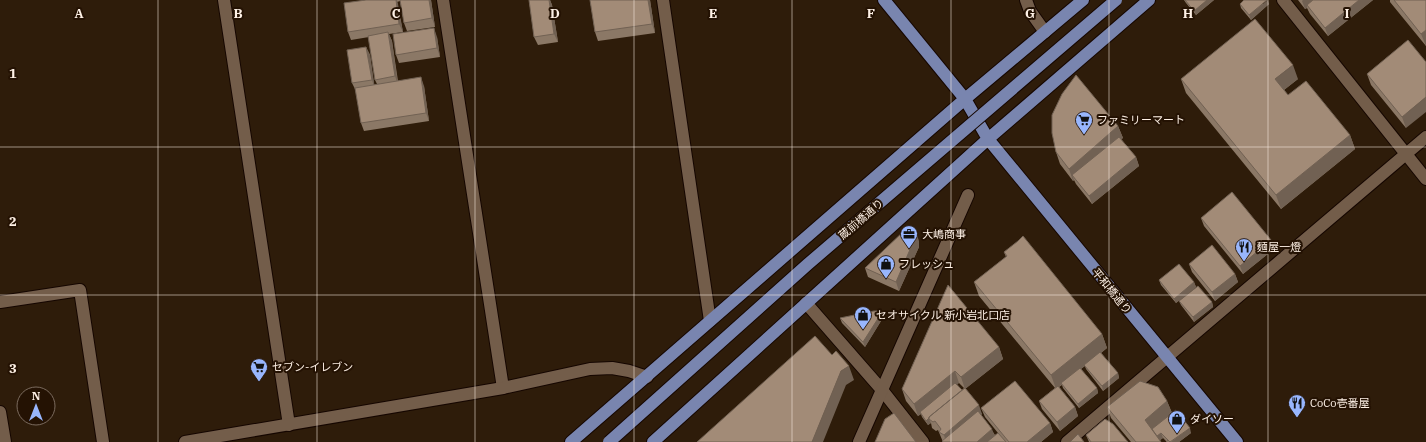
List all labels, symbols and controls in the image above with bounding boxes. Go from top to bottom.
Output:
text: A [74,5,84,22]
text: B [233,5,243,22]
text: C [392,5,401,22]
text: D [550,5,560,22]
text: E [709,5,717,22]
text: F [867,5,875,22]
text: G [1025,5,1035,22]
text: H [1183,5,1194,22]
text: I [1345,5,1350,22]
text: 1 [9,65,17,82]
supermarket icon: ファミリーマート [1074,110,1094,135]
place label: ファミリーマート [1097,113,1185,127]
street label: 蔵前橋通り [836,196,886,242]
text: 2 [9,213,17,230]
office icon: 大嶋商事 [899,224,919,249]
place label: 大嶋商事 [922,227,966,241]
restaurant icon: 麵屋一燈 [1234,237,1254,262]
place label: 麵屋一燈 [1257,240,1301,254]
shop icon: フレッシュ [876,254,896,279]
place label: フレッシュ [899,257,954,271]
street label: 平和橋通り [1089,265,1135,317]
shop icon: セオサイクル 新小岩北口店 [853,305,873,330]
place label: セオサイクル 新小岩北口店 [876,308,1010,322]
supermarket icon: セブン-イレブン [249,357,269,382]
text: 3 [9,360,17,377]
place label: セブン-イレブン [272,360,353,374]
north arrow [16,386,56,426]
text: N [32,389,41,403]
restaurant icon: CoCo壱番屋 [1287,393,1307,418]
place label: CoCo壱番屋 [1310,396,1370,410]
shop icon: ダイソー [1167,409,1187,434]
place label: ダイソー [1190,412,1234,426]

